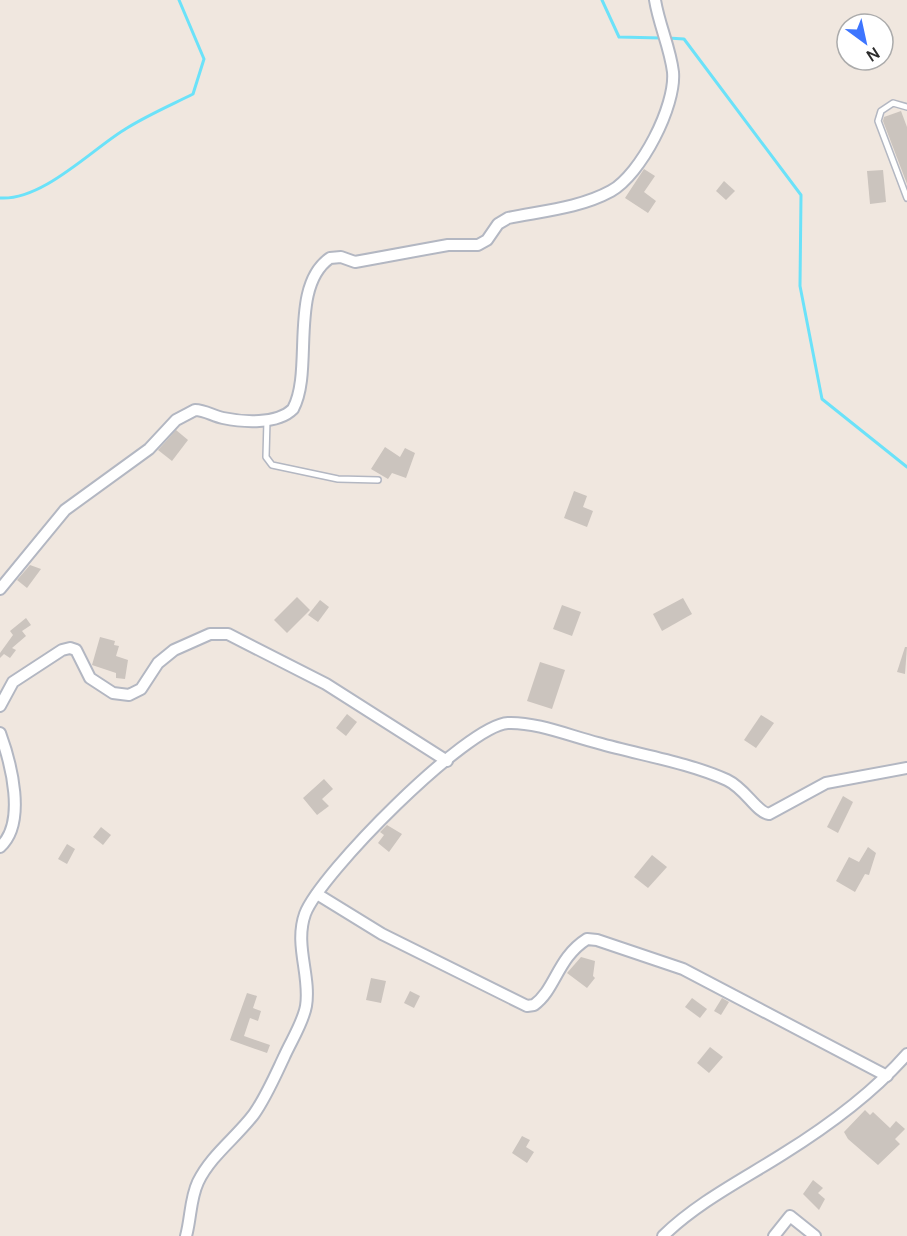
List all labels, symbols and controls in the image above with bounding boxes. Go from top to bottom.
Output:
north arrow [835,12,895,72]
text: N [862,42,884,67]

